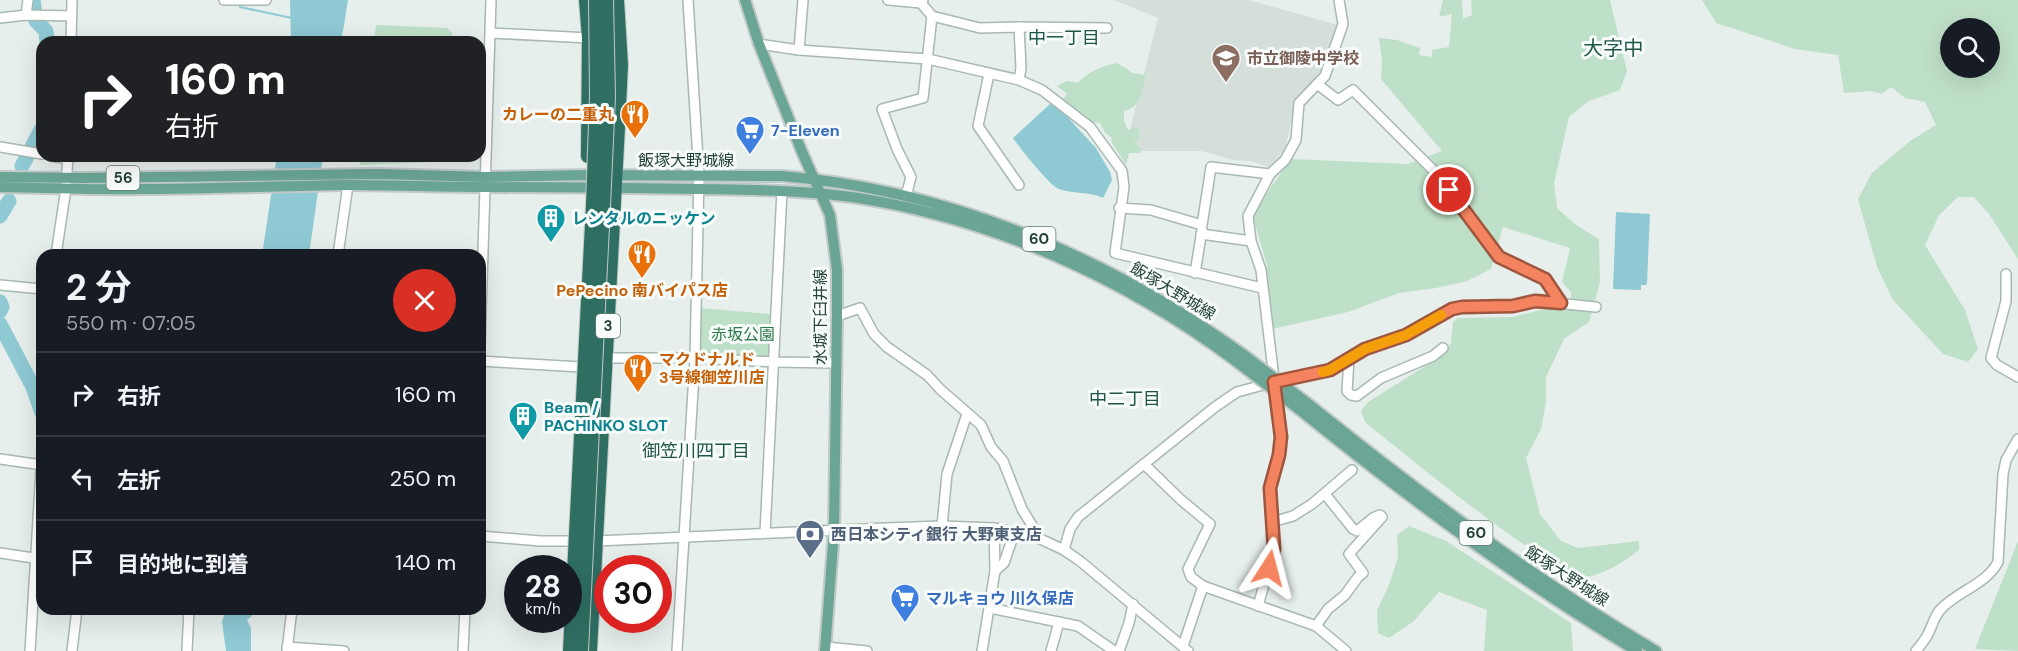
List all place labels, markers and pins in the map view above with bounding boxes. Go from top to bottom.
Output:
school or university icon: 市立御陵中学校 [1210,42,1242,84]
place label: 市立御陵中学校 [1247,48,1359,69]
restaurant icon: カレーの二重丸 [619,98,651,140]
place label: カレーの二重丸 [502,104,614,125]
supermarket icon: 7-Eleven [734,114,766,156]
place label: 7-Eleven [771,120,840,141]
pin [1423,164,1474,215]
building icon: レンタルのニッケン [535,202,567,244]
place label: レンタルのニッケン [572,208,716,229]
restaurant icon: PePecino 南バイパス店 [626,238,658,280]
place label: PePecino 南バイパス店 [556,280,728,301]
place label: マクドナルド 3号線御笠川店 [659,349,765,388]
restaurant icon: マクドナルド 3号線御笠川店 [622,352,654,394]
place label: Beam / PACHINKO SLOT [544,397,668,436]
building icon: Beam / PACHINKO SLOT [507,400,539,442]
bank icon: 西日本シティ銀行 大野東支店 [794,518,826,560]
place label: 西日本シティ銀行 大野東支店 [831,524,1042,545]
supermarket icon: マルキョウ 川久保店 [889,582,921,624]
place label: マルキョウ 川久保店 [926,588,1074,609]

